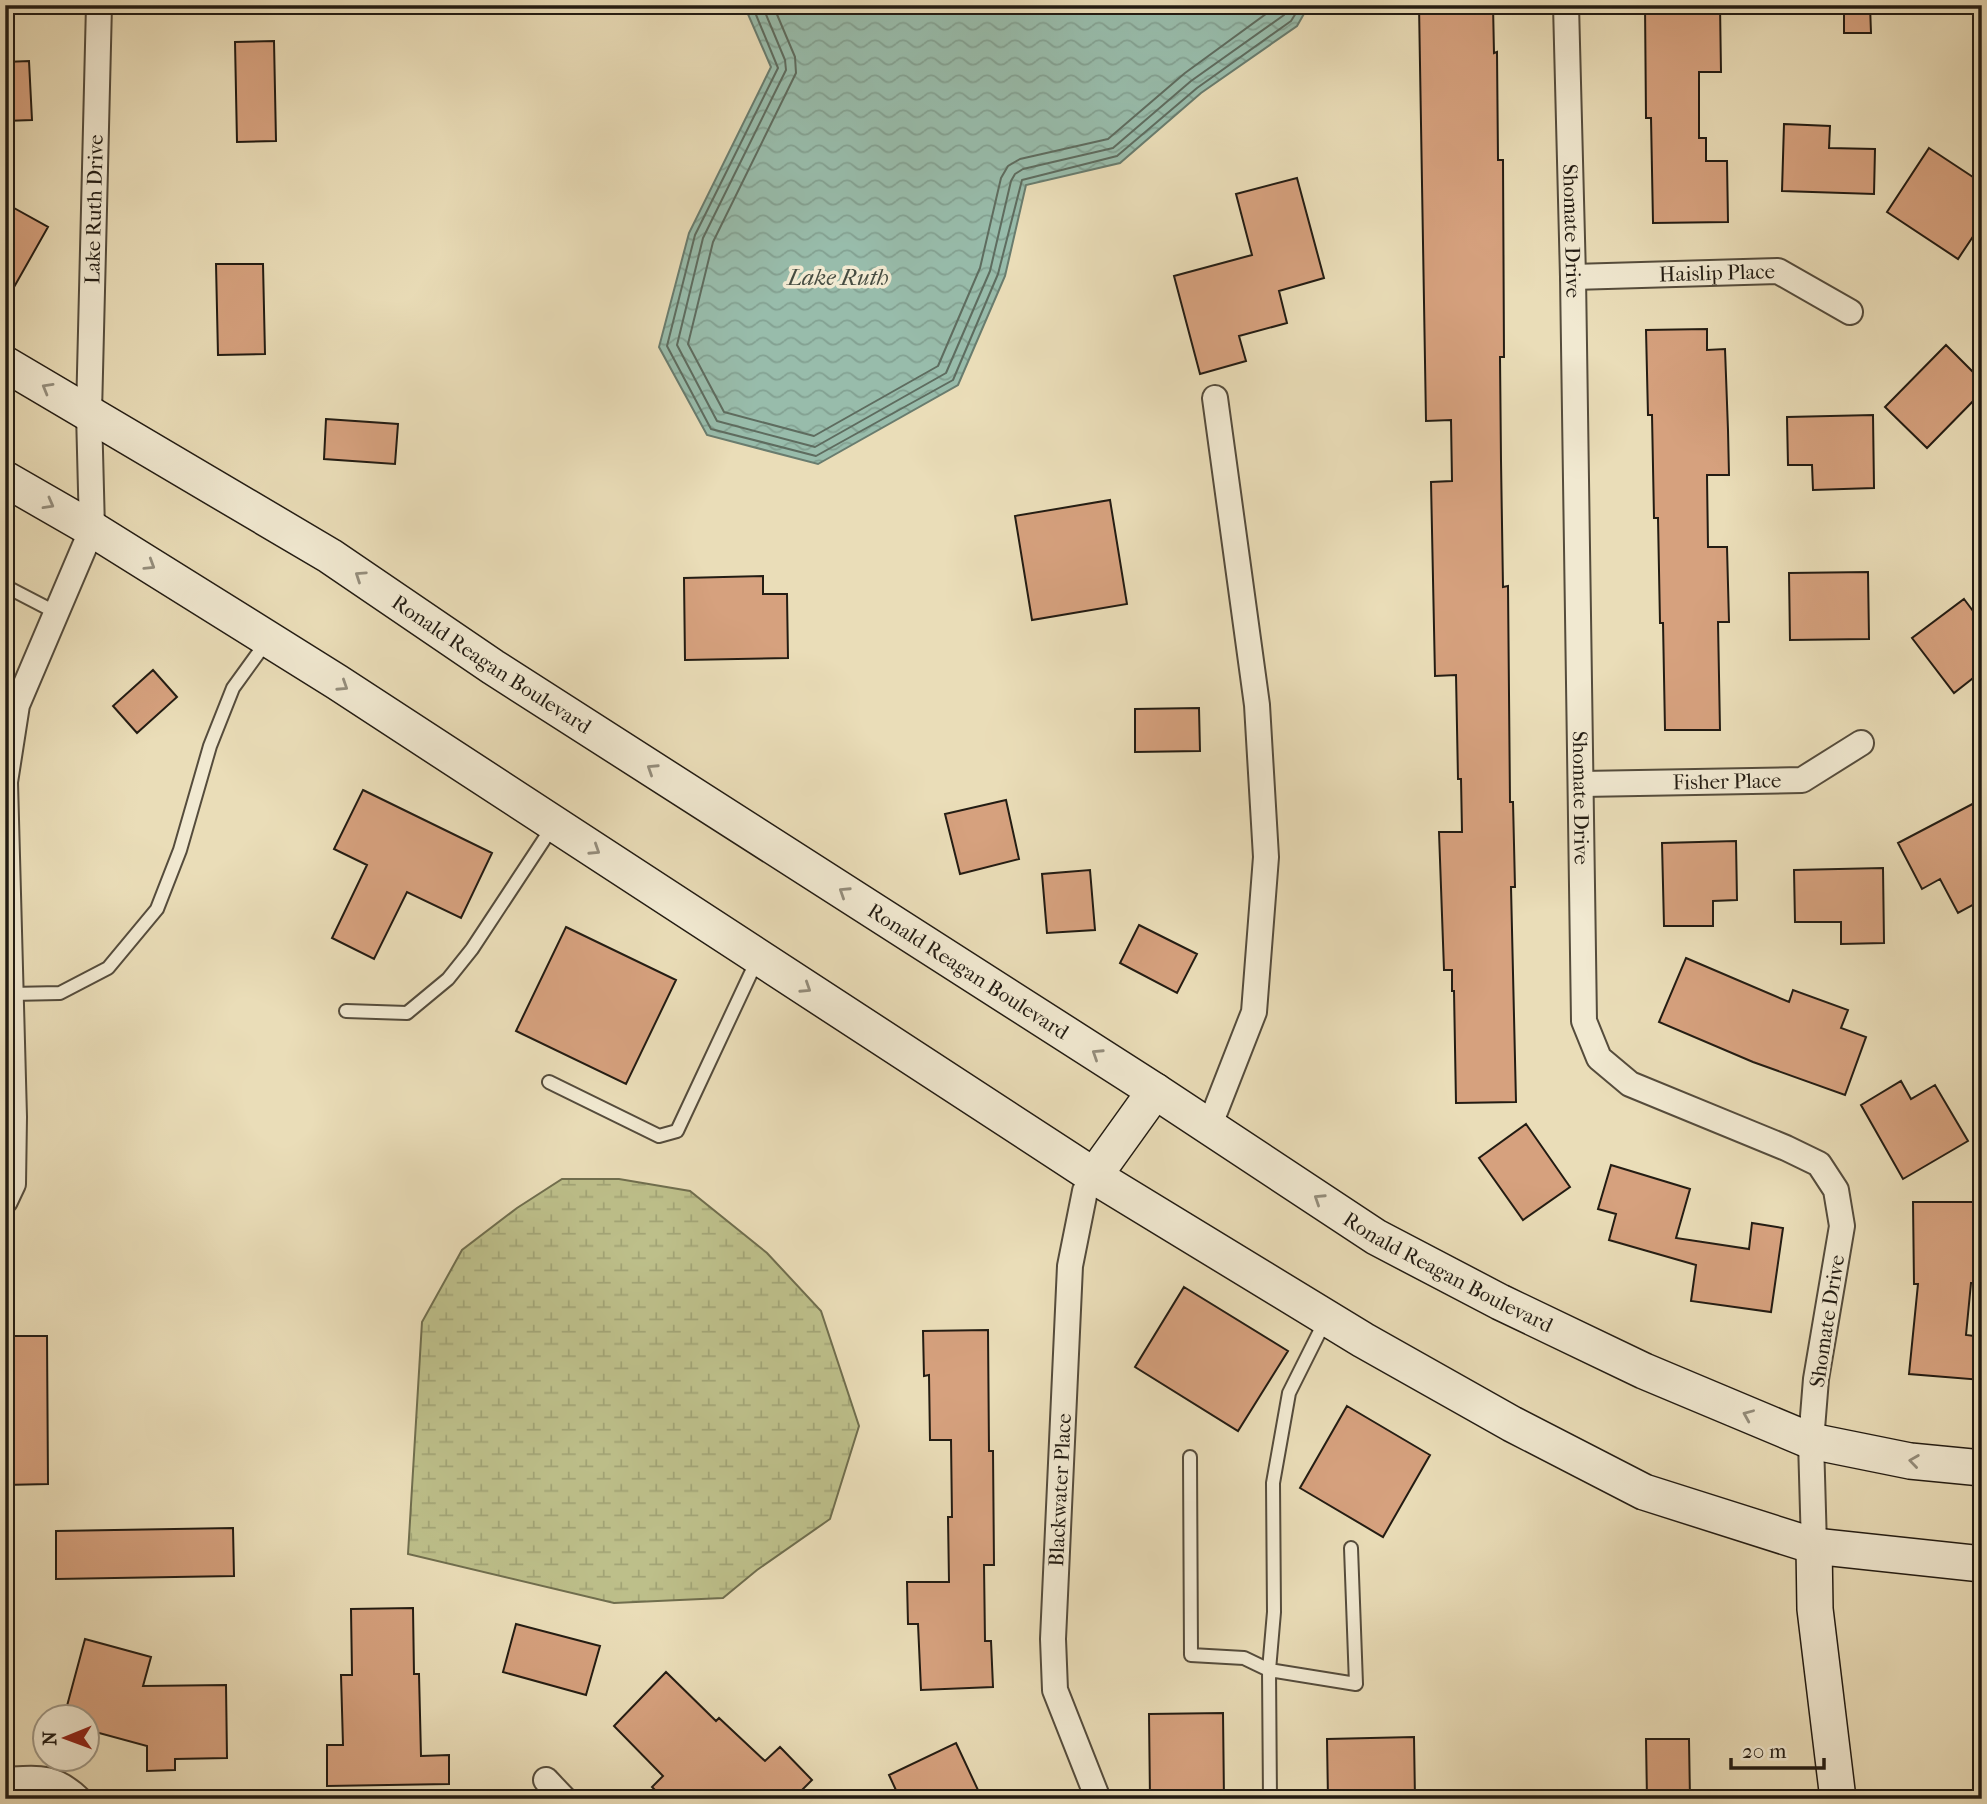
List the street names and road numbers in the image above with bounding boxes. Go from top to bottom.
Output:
street label: Lake Ruth Drive [80,134,108,284]
street label: Shomate Drive [1558,164,1585,298]
street label: Haislip Place [1659,259,1775,286]
street label: Ronald Reagan Boulevard [387,590,596,739]
street label: Shomate Drive [1568,731,1594,865]
street label: Fisher Place [1672,768,1781,794]
street label: Ronald Reagan Boulevard [863,898,1074,1045]
street label: Ronald Reagan Boulevard [1339,1207,1557,1338]
street label: Shomate Drive [1805,1253,1849,1389]
street label: Blackwater Place [1044,1413,1076,1567]

